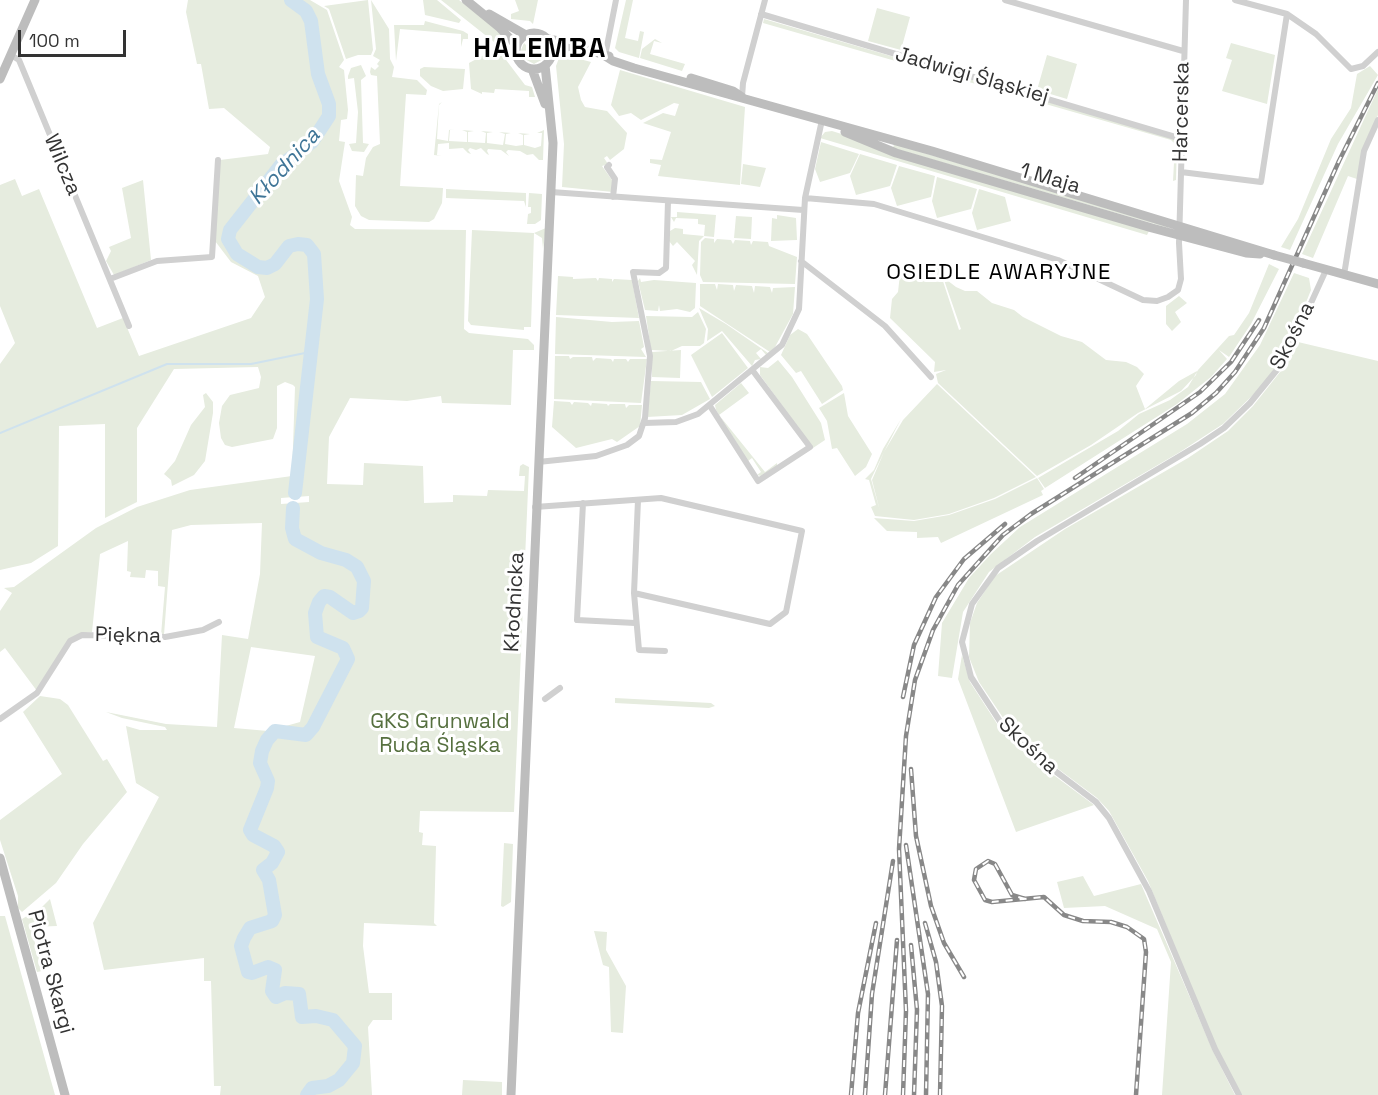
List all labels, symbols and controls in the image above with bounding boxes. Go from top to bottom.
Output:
scale bar [21,18,129,56]
text: 100 m [29,29,80,52]
district label: HALEMBA [473,34,607,66]
street label: Jadwigi Śląskiej [892,42,1052,110]
street label: Harcerska [1169,62,1195,162]
water label: Kłodnica [244,123,326,211]
street label: Wilcza [38,131,86,199]
street label: 1 Maja [1017,158,1083,200]
district label: OSIEDLE AWARYJNE [886,260,1112,286]
street label: Skośna [1265,298,1321,374]
street label: Kłodnicka [500,551,530,653]
street label: Piękna [95,623,161,649]
park label: GKS Grunwald Ruda Śląska [370,709,510,759]
street label: Skośna [993,712,1063,780]
street label: Piotra Skargi [21,907,79,1037]

